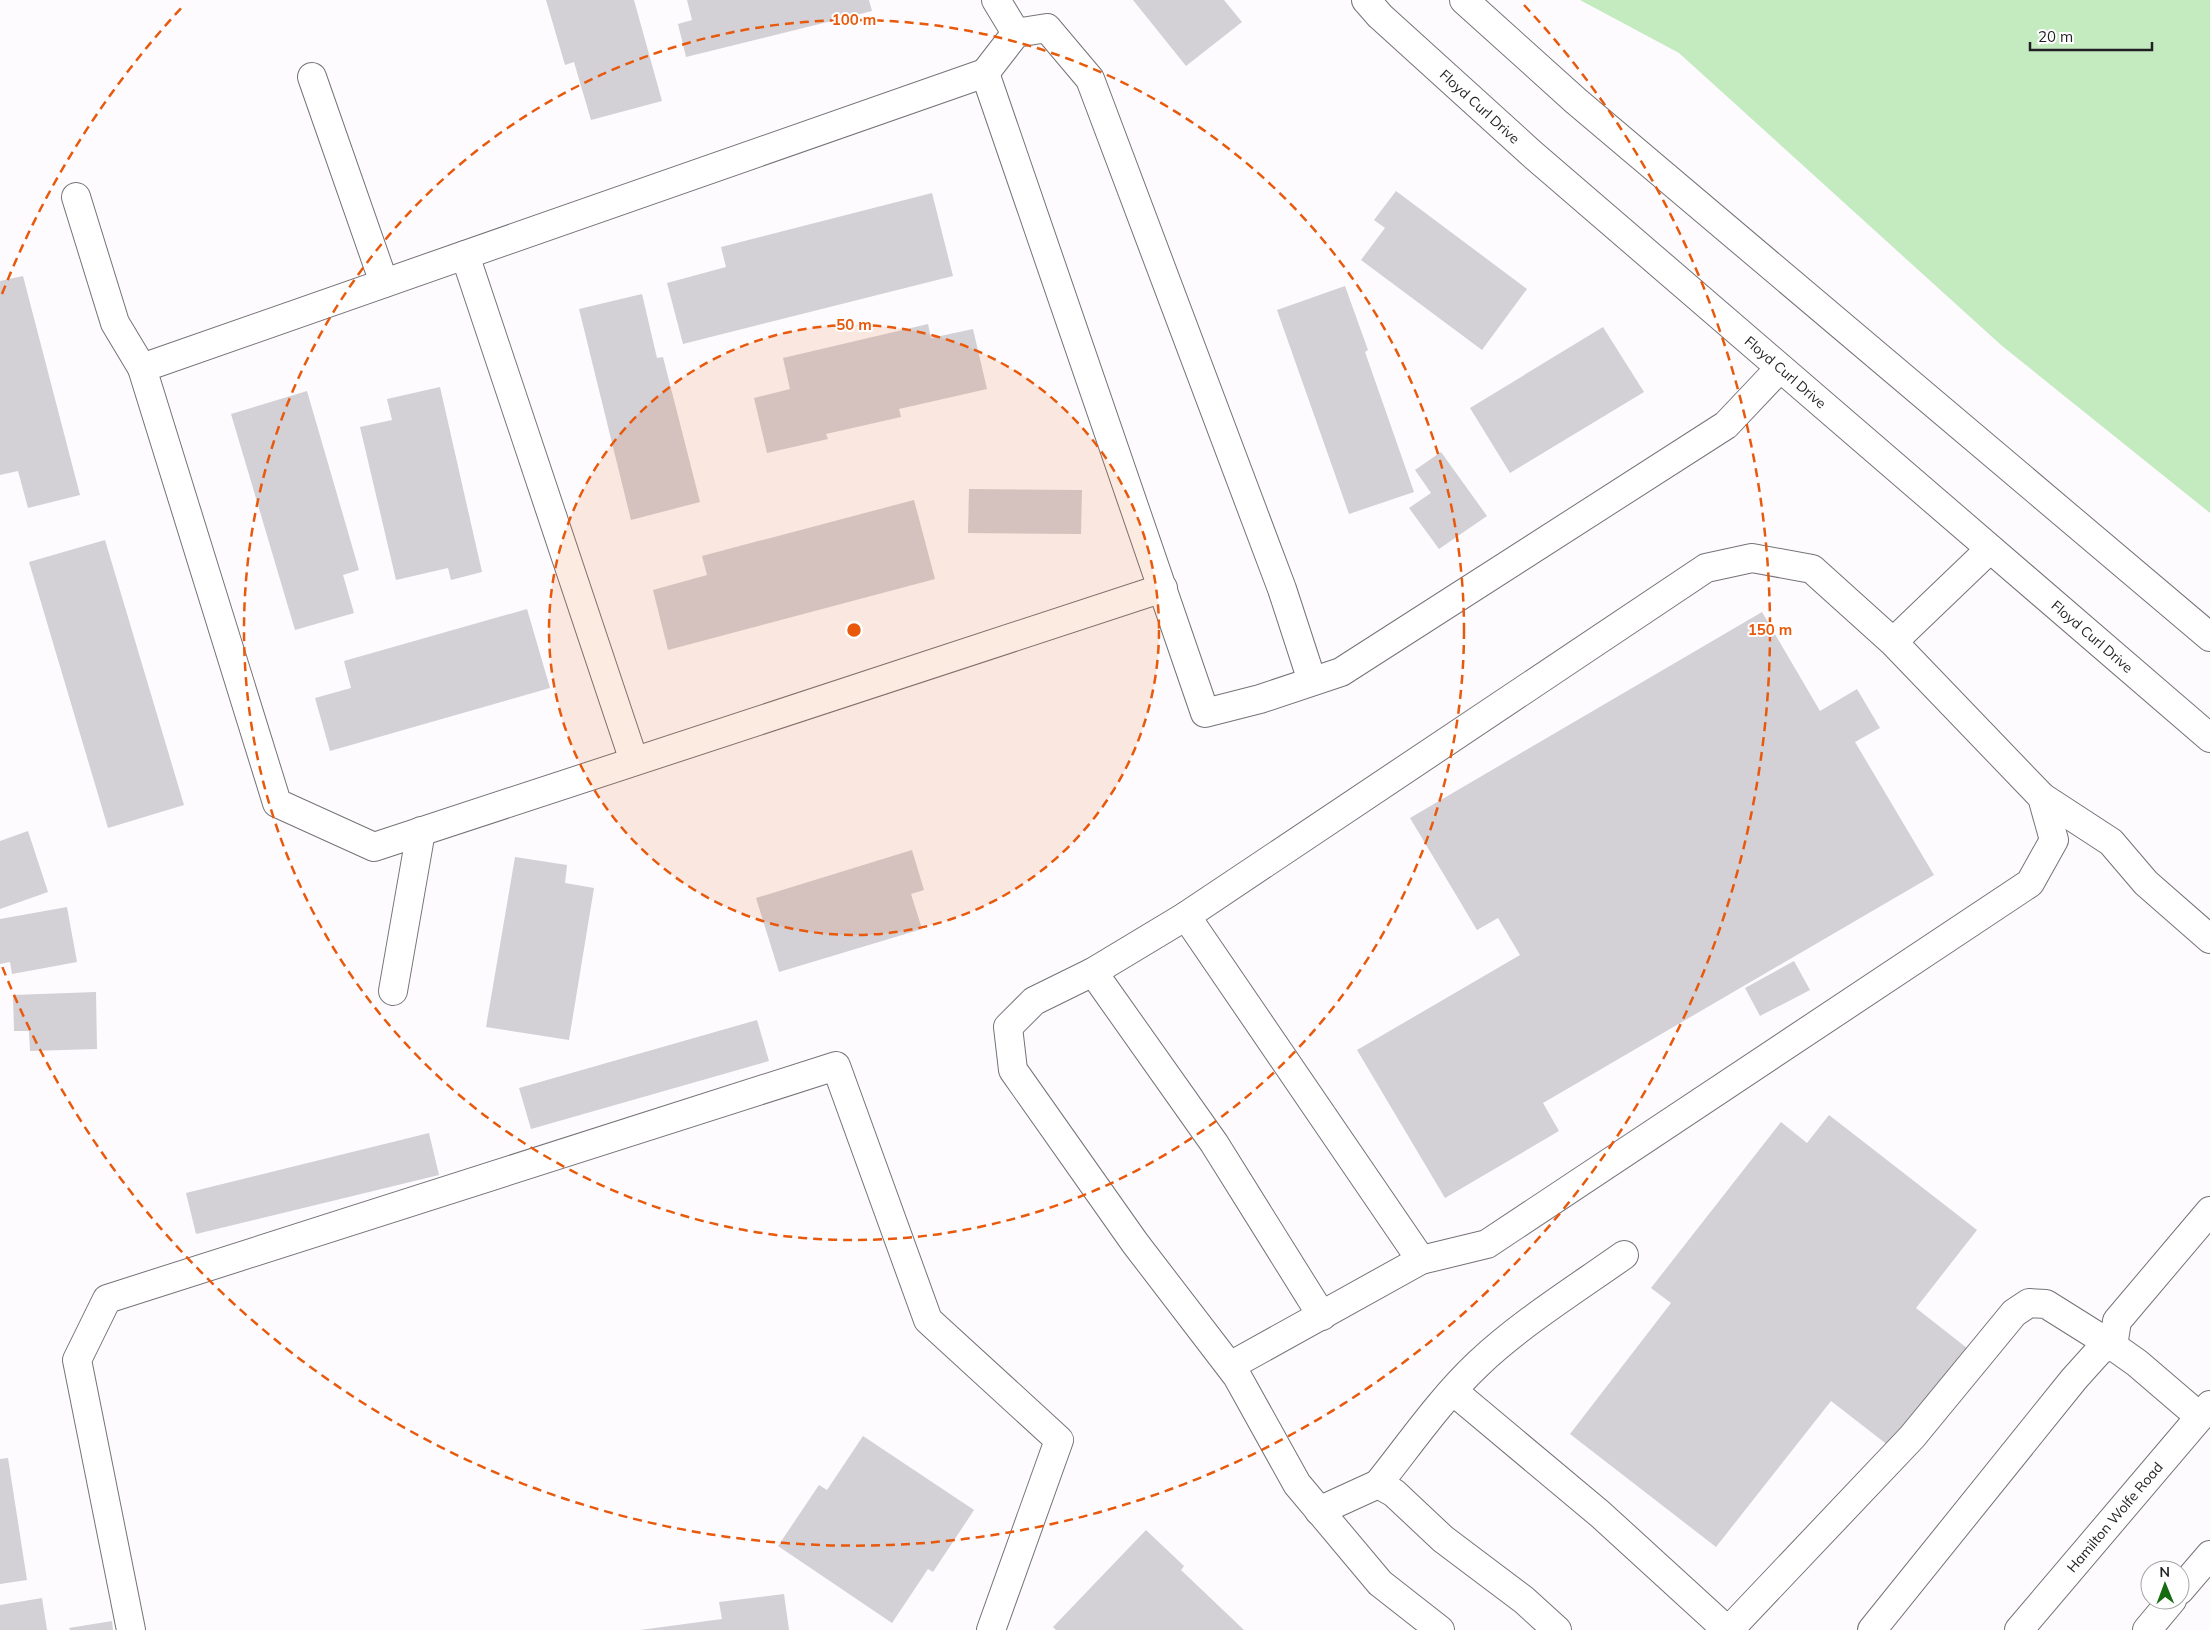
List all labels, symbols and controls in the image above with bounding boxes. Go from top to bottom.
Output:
text: 100 m [832,10,876,29]
scale bar [2030,20,2152,52]
text: 20 m [2038,27,2073,46]
street label: Floyd Curl Drive [1436,66,1524,147]
text: 50 m [836,315,872,334]
street label: Floyd Curl Drive [1741,332,1830,412]
street label: Floyd Curl Drive [2048,596,2137,677]
text: 150 m [1748,620,1792,639]
centre of rings [845,621,863,639]
street label: Hamilton Wolfe Road [2063,1458,2167,1576]
north arrow [2140,1560,2190,1610]
text: N [2159,1563,2170,1581]

